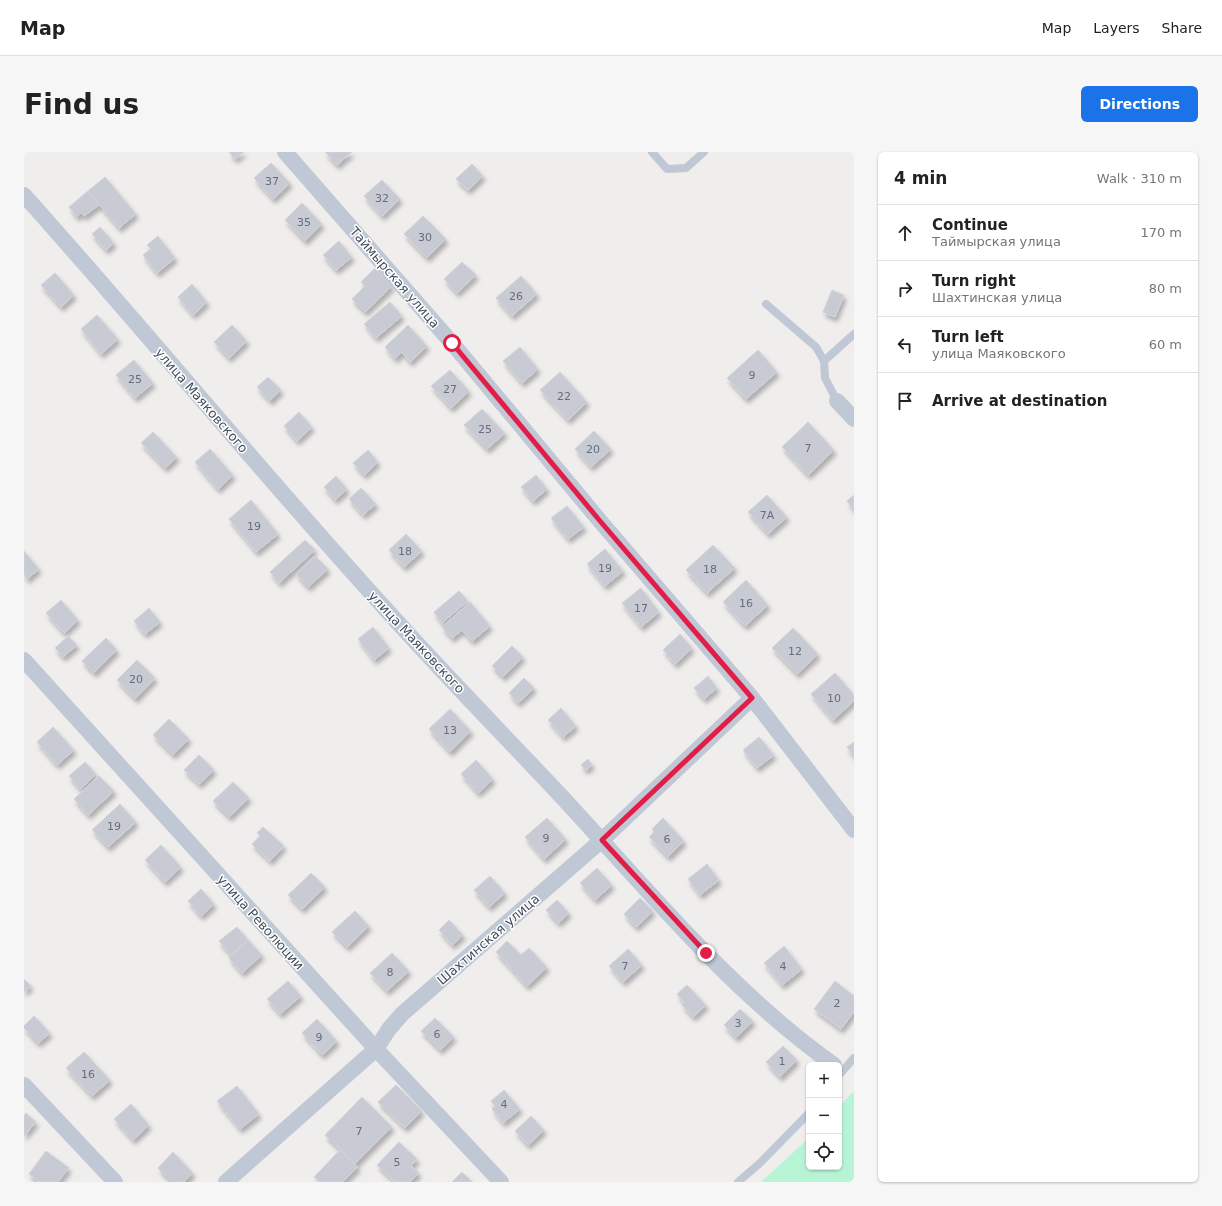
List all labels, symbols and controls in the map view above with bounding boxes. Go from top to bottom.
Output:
text: Map [20,17,65,39]
text: Map [1042,20,1071,36]
text: Layers [1093,20,1140,36]
text: Share [1162,20,1202,36]
button: Directions [1081,86,1198,122]
text: Find us [24,88,139,121]
text: 4 min [894,168,947,188]
text: Walk · 310 m [1097,171,1182,186]
house number: 37 [265,175,279,188]
house number: 32 [375,192,389,205]
house number: 35 [297,216,311,229]
text: Continue [932,216,1008,234]
icon: ahead [894,222,916,244]
street label: Таймырская улица [346,223,443,331]
text: 170 m [1140,225,1182,240]
house number: 30 [418,231,432,244]
text: Таймырская улица [932,234,1061,249]
text: Turn right [932,272,1016,290]
icon: right [894,278,916,300]
text: 80 m [1149,281,1182,296]
house number: 26 [509,290,523,303]
text: Шахтинская улица [932,290,1062,305]
text: Turn left [932,328,1004,346]
route start [443,334,461,352]
icon: left [894,334,916,356]
text: 60 m [1149,337,1182,352]
street label: улица Маяковского [152,345,251,456]
text: улица Маяковского [932,346,1066,361]
house number: 9 [749,369,756,382]
house number: 25 [128,373,142,386]
house number: 27 [443,383,457,396]
house number: 22 [557,390,571,403]
icon: arrive [894,390,916,412]
text: Arrive at destination [932,392,1107,410]
house number: 25 [478,423,492,436]
house number: 7 [805,442,812,455]
house number: 20 [586,443,600,456]
house number: 7А [760,509,775,522]
house number: 19 [247,520,261,533]
house number: 18 [398,545,412,558]
house number: 19 [598,562,612,575]
house number: 18 [703,563,717,576]
street label: улица Маяковского [366,588,468,696]
house number: 16 [739,597,753,610]
house number: 17 [634,602,648,615]
house number: 12 [788,645,802,658]
house number: 20 [129,673,143,686]
house number: 10 [827,692,841,705]
house number: 13 [443,724,457,737]
house number: 19 [107,820,121,833]
house number: 9 [543,832,550,845]
house number: 6 [664,833,671,846]
street label: улица Революции [214,872,307,973]
street label: Шахтинская улица [434,891,542,988]
route end [697,944,715,962]
house number: 7 [622,960,629,973]
house number: 4 [780,960,787,973]
house number: 8 [387,966,394,979]
house number: 2 [834,997,841,1010]
house number: 3 [735,1017,742,1030]
house number: 6 [434,1028,441,1041]
house number: 9 [316,1031,323,1044]
house number: 1 [779,1055,786,1068]
map controls [806,1062,842,1170]
button: + [806,1062,842,1098]
house number: 16 [81,1068,95,1081]
house number: 4 [501,1098,508,1111]
button: − [806,1098,842,1134]
house number: 7 [356,1125,363,1138]
button: locate [806,1134,842,1170]
house number: 5 [394,1156,401,1169]

